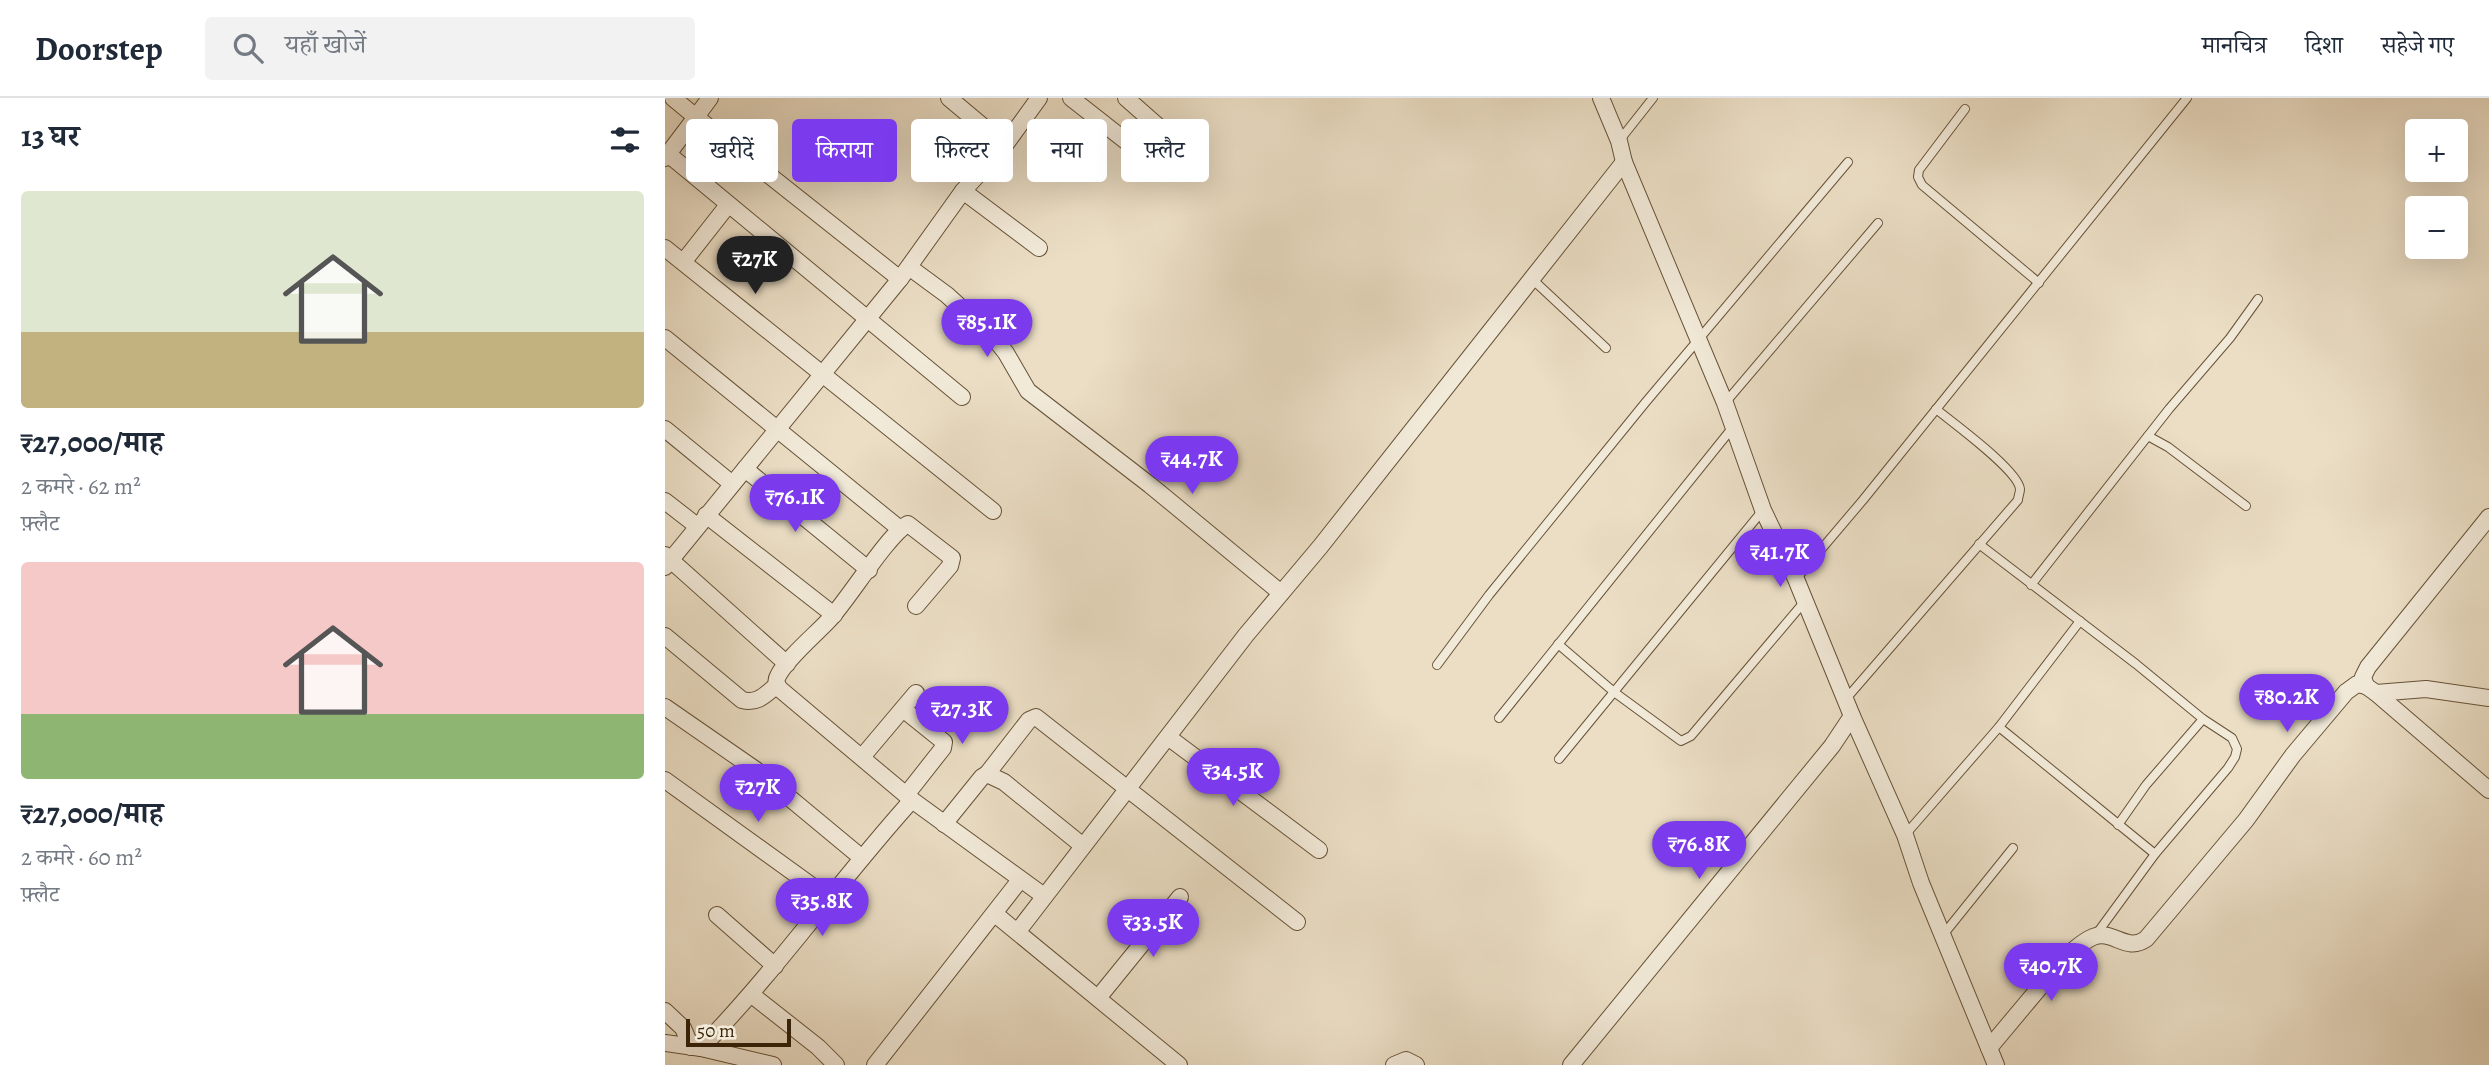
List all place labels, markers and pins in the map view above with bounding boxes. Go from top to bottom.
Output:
pin: ₹27K [714,236,796,296]
pin: ₹85.1K [930,300,1044,359]
pin: ₹44.7K [1135,436,1249,496]
pin: ₹76.1K [738,474,852,534]
pin: ₹41.7K [1723,530,1837,589]
pin: ₹80.2K [2230,674,2344,734]
pin: ₹27.3K [905,686,1019,746]
pin: ₹34.5K [1176,748,1290,808]
pin: ₹27K [717,764,799,824]
pin: ₹76.8K [1642,822,1756,881]
pin: ₹35.8K [765,878,879,938]
pin: ₹33.5K [1096,900,1210,959]
pin: ₹40.7K [1994,944,2108,1003]

